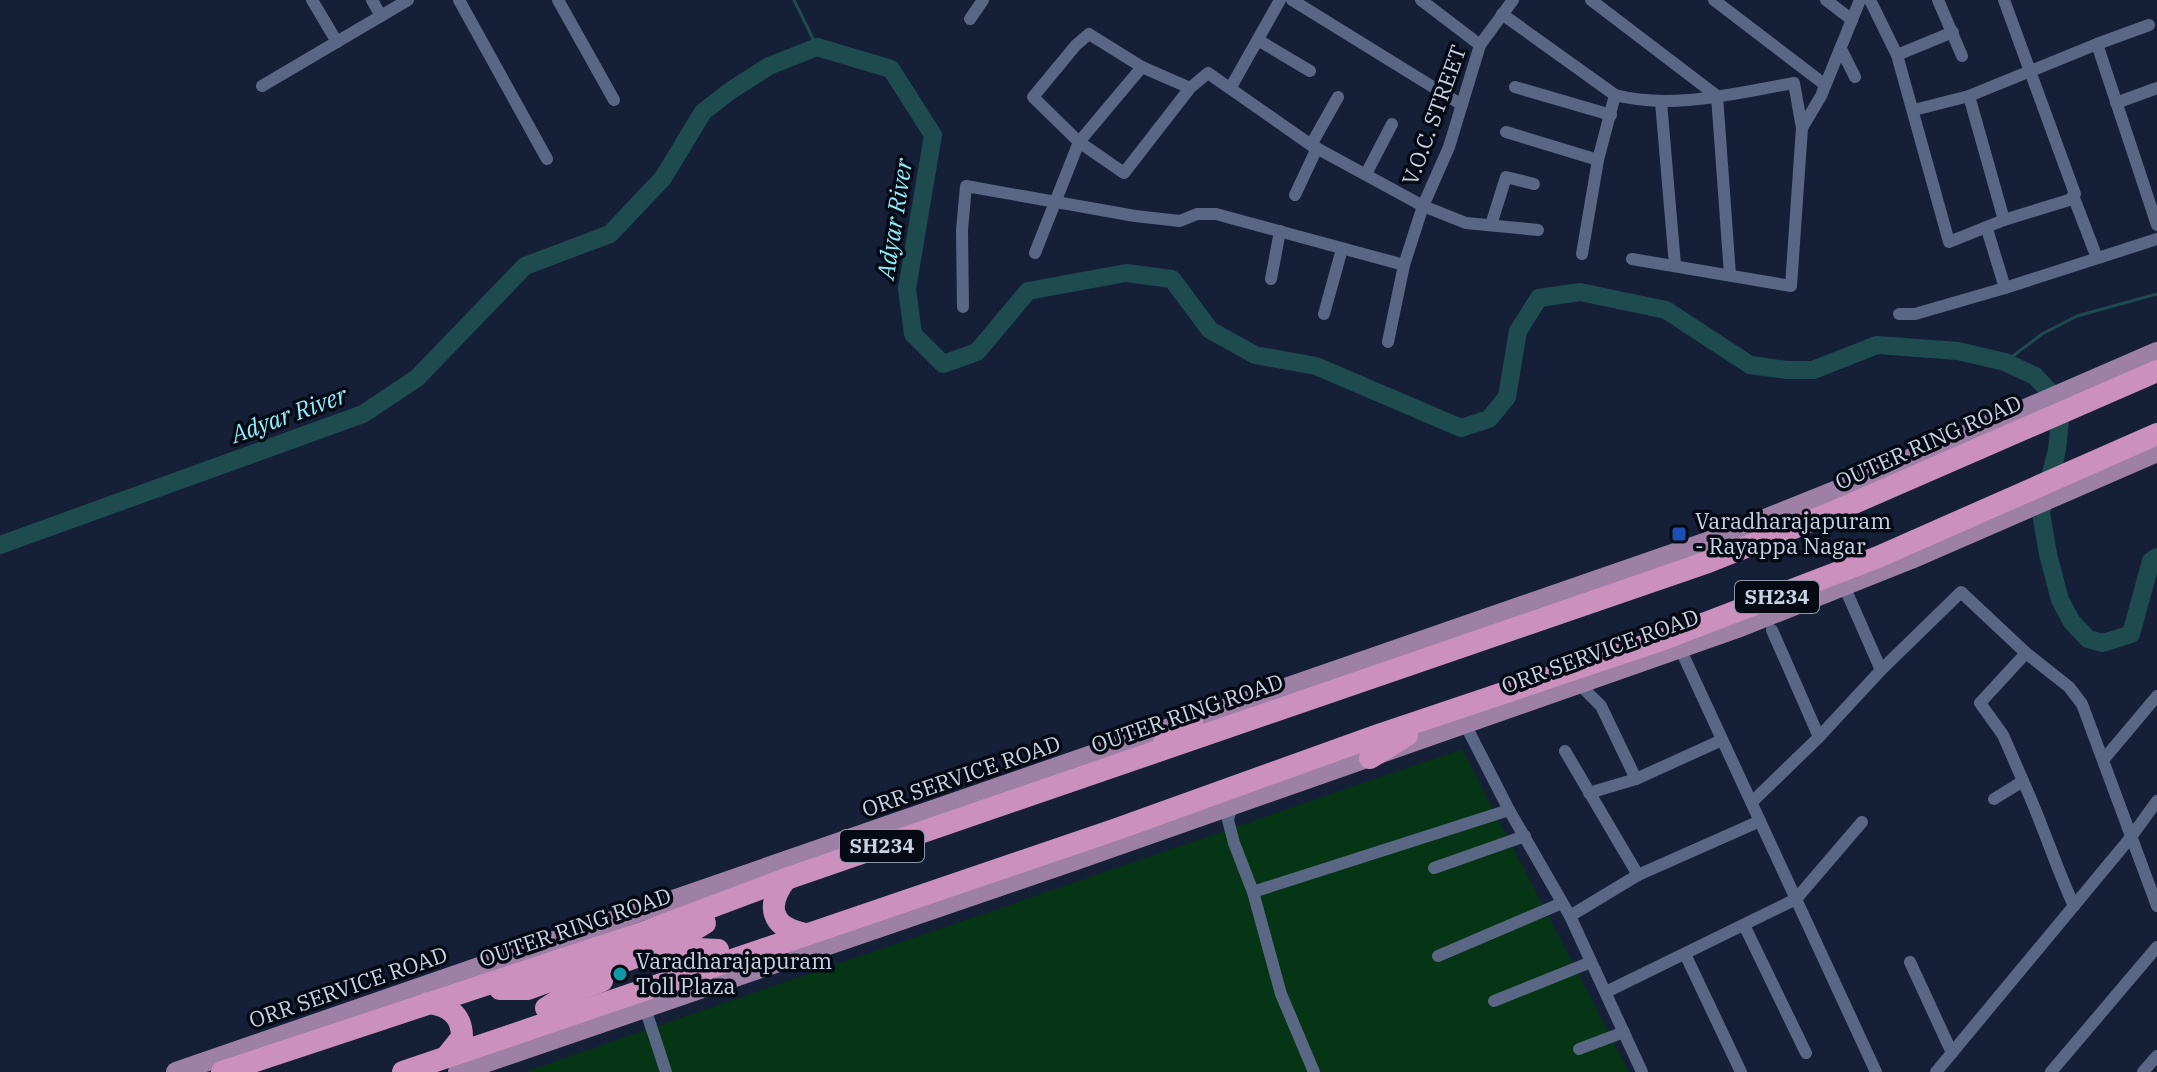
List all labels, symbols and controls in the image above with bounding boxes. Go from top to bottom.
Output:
street label: V.O.C. STREET [1395,41,1472,189]
water label: Adyar River [868,155,920,283]
water label: Adyar River [224,378,353,451]
street label: OUTER RING ROAD [1830,387,2026,496]
place label: Varadharajapuram - Rayappa Nagar [1695,506,1891,560]
marker: Varadharajapuram - Rayappa Nagar [1670,525,1688,543]
road number: SH234 [1735,581,1819,613]
street label: ORR SERVICE ROAD [1497,601,1702,700]
street label: OUTER RING ROAD [1087,666,1287,759]
street label: ORR SERVICE ROAD [858,728,1064,823]
road number: SH234 [840,830,924,862]
street label: OUTER RING ROAD [475,880,675,973]
street label: ORR SERVICE ROAD [245,939,451,1034]
place label: Varadharajapuram Toll Plaza [636,946,832,1000]
marker: Varadharajapuram Toll Plaza [611,965,629,983]

